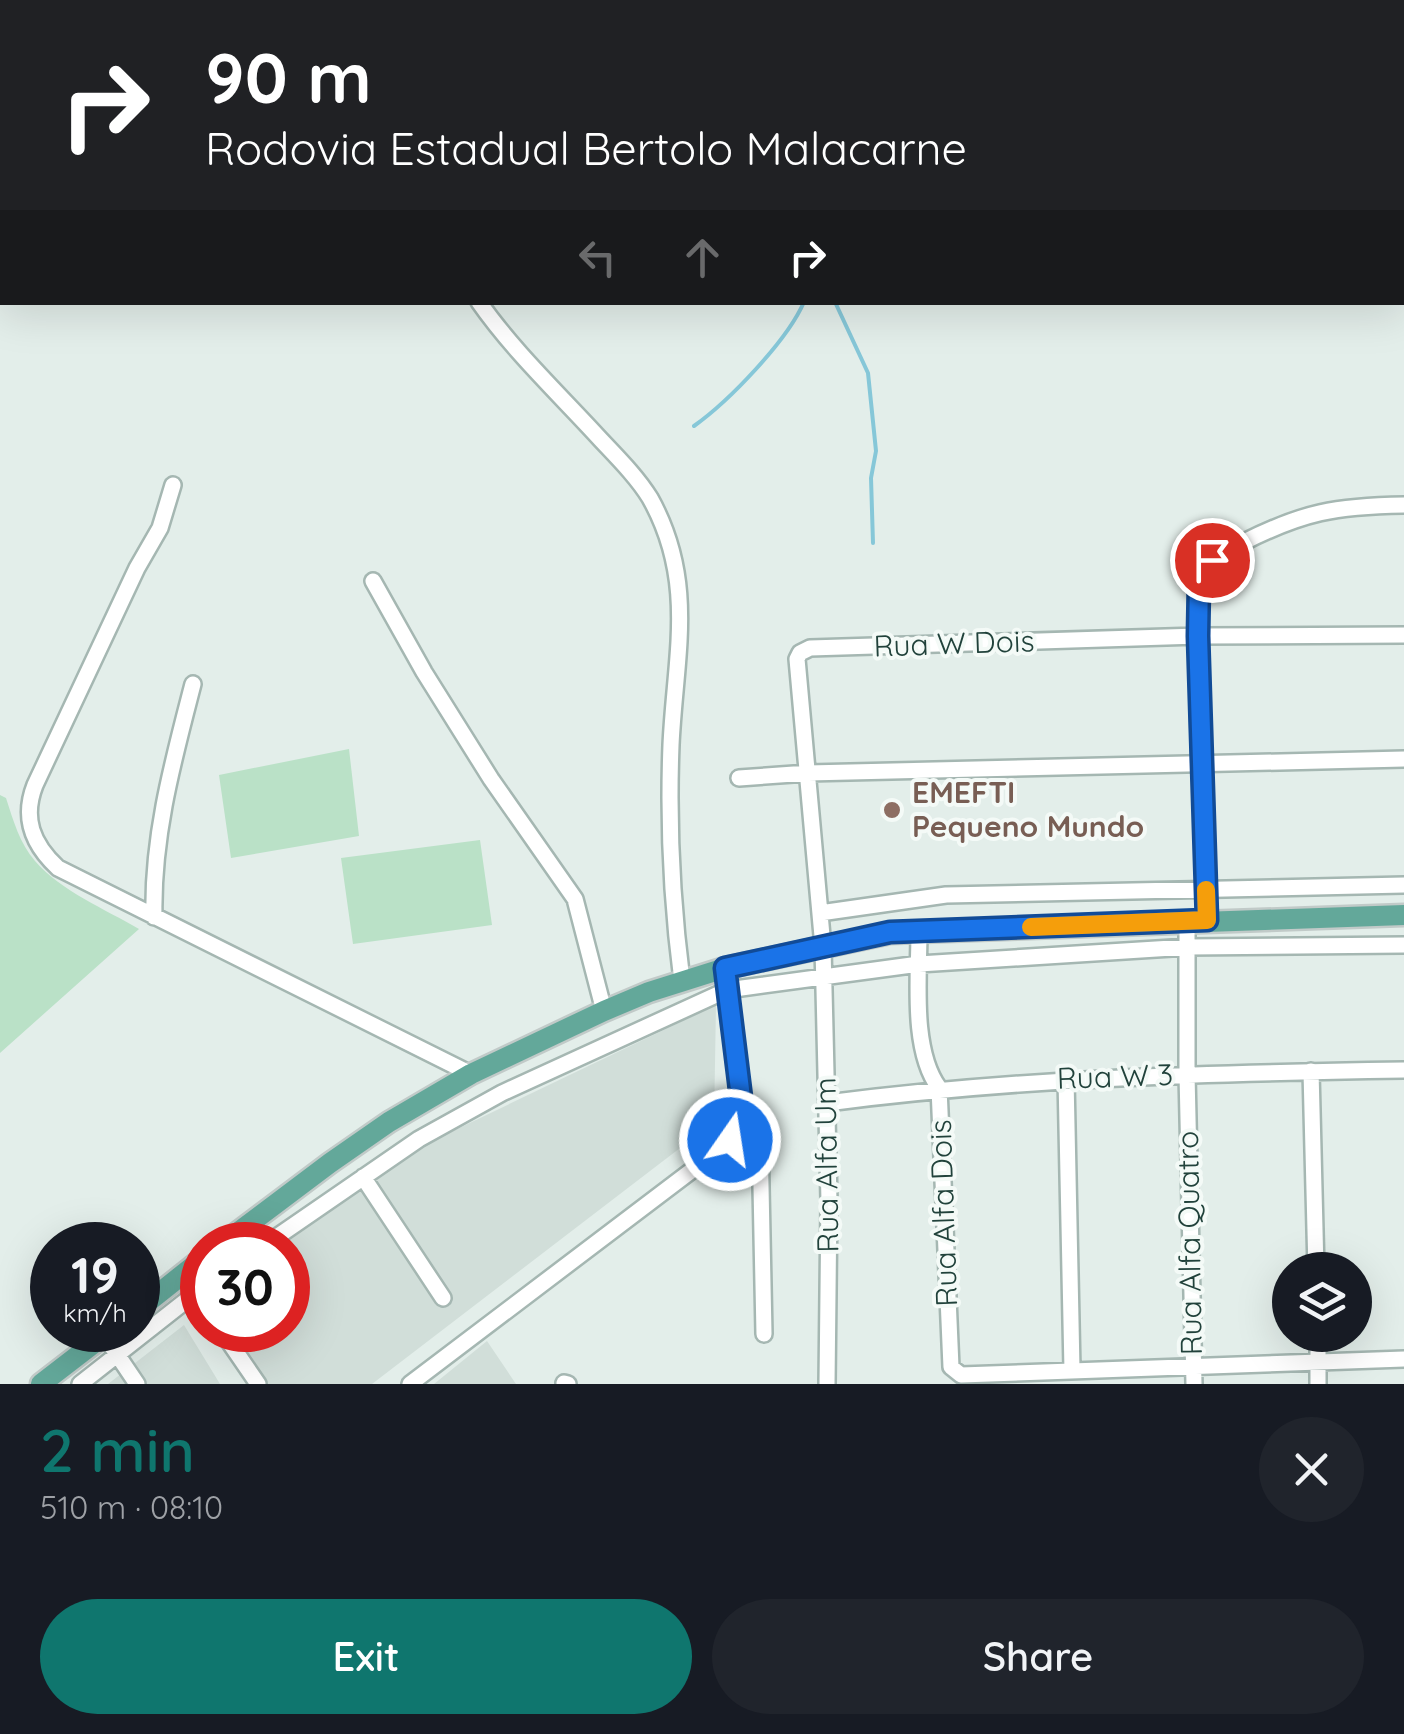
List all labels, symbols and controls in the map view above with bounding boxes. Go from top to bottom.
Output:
text: 90 m [205,33,372,121]
icon: right [40,40,170,170]
text: Rodovia Estadual Bertolo Malacarne [205,120,967,176]
icon: left [570,230,625,285]
icon: ahead [675,230,730,285]
icon: right [780,230,835,285]
pin [1170,518,1255,603]
icon: arrive [1185,533,1240,588]
street label: Rua W Dois [873,621,1035,665]
place label: EMEFTI Pequeno Mundo [912,773,1144,845]
marker: EMEFTI Pequeno Mundo [881,799,903,821]
street label: Rua W 3 [1056,1055,1174,1097]
street label: Rua Alfa Um [805,1077,847,1253]
position arrow [678,1088,782,1192]
street label: Rua Alfa Dois [921,1119,965,1307]
street label: Rua Alfa Quatro [1168,1130,1210,1356]
speed limit sign: 30 [180,1222,310,1352]
text: 19 [71,1243,119,1306]
map controls [1272,1252,1372,1352]
button: layers [1272,1252,1372,1352]
text: km/h [63,1297,127,1328]
text: 2 min [40,1412,195,1487]
button: close [1259,1417,1364,1522]
text: 510 m · 08:10 [40,1487,223,1527]
button: Exit [40,1599,692,1714]
button: Share [712,1599,1364,1714]

